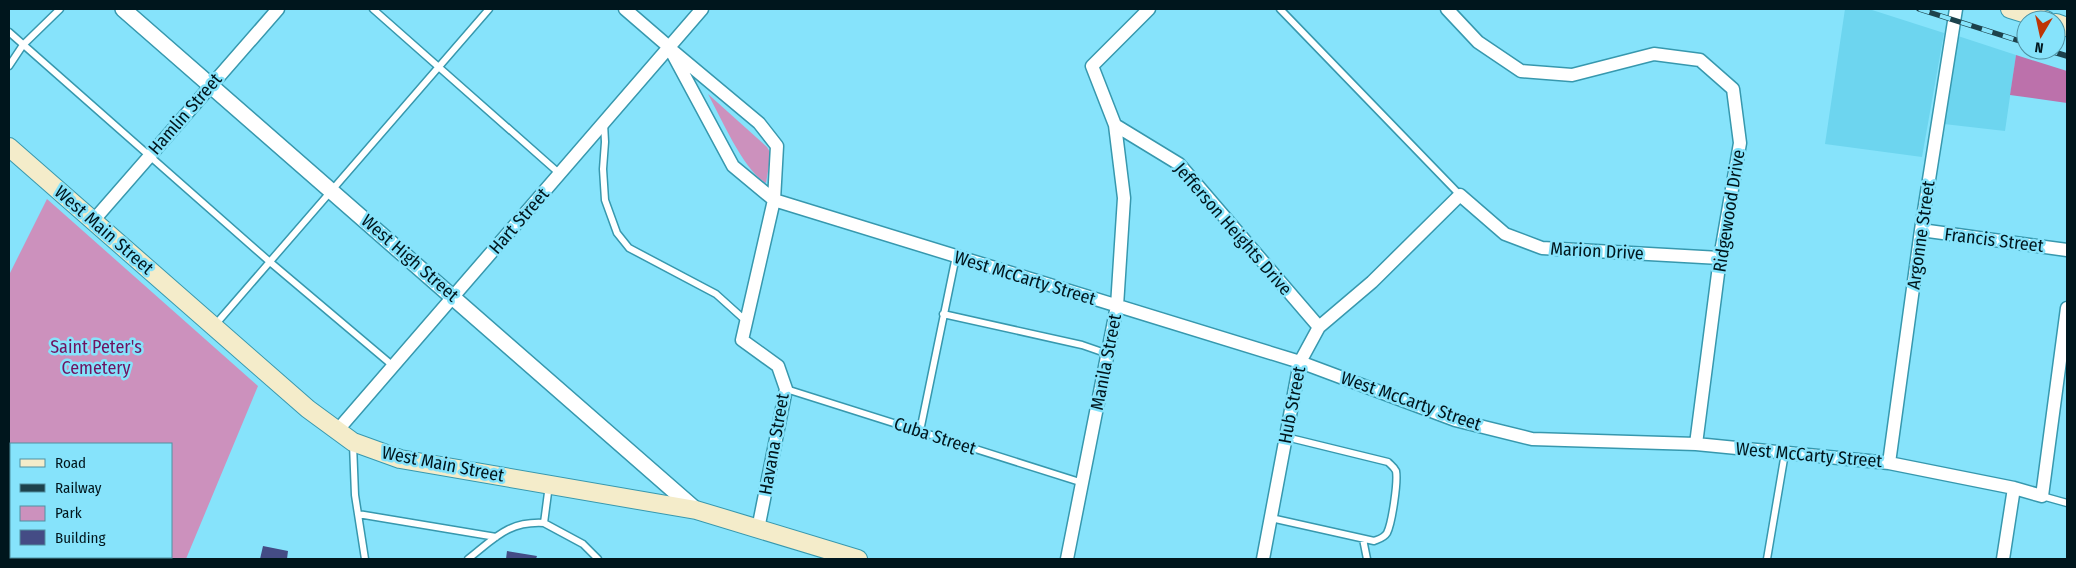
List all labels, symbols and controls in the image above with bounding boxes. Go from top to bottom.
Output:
north arrow [2016,10,2066,60]
text: N [2034,38,2045,56]
street label: Hamlin Street [144,69,226,159]
street label: Ridgewood Drive [1708,148,1750,274]
street label: Jefferson Heights Drive [1169,158,1297,300]
street label: Argonne Street [1902,179,1940,291]
street label: West Main Street [50,181,158,279]
street label: Hart Street [484,183,554,259]
street label: West High Street [357,210,463,306]
street label: Francis Street [1943,223,2045,257]
street label: Marion Drive [1550,238,1644,264]
street label: West McCarty Street [952,246,1099,310]
street label: Manila Street [1086,312,1126,412]
park label: Saint Peter's Cemetery [50,336,142,379]
street label: Hub Street [1274,364,1310,446]
street label: West McCarty Street [1338,367,1484,435]
street label: Havana Street [754,391,794,497]
street label: Cuba Street [891,412,979,460]
street label: West McCarty Street [1735,438,1883,472]
street label: West Main Street [380,441,506,487]
legend [10,443,172,558]
text: Road [55,454,86,472]
text: Railway [55,479,102,497]
text: Park [55,504,82,522]
text: Building [55,529,106,547]

